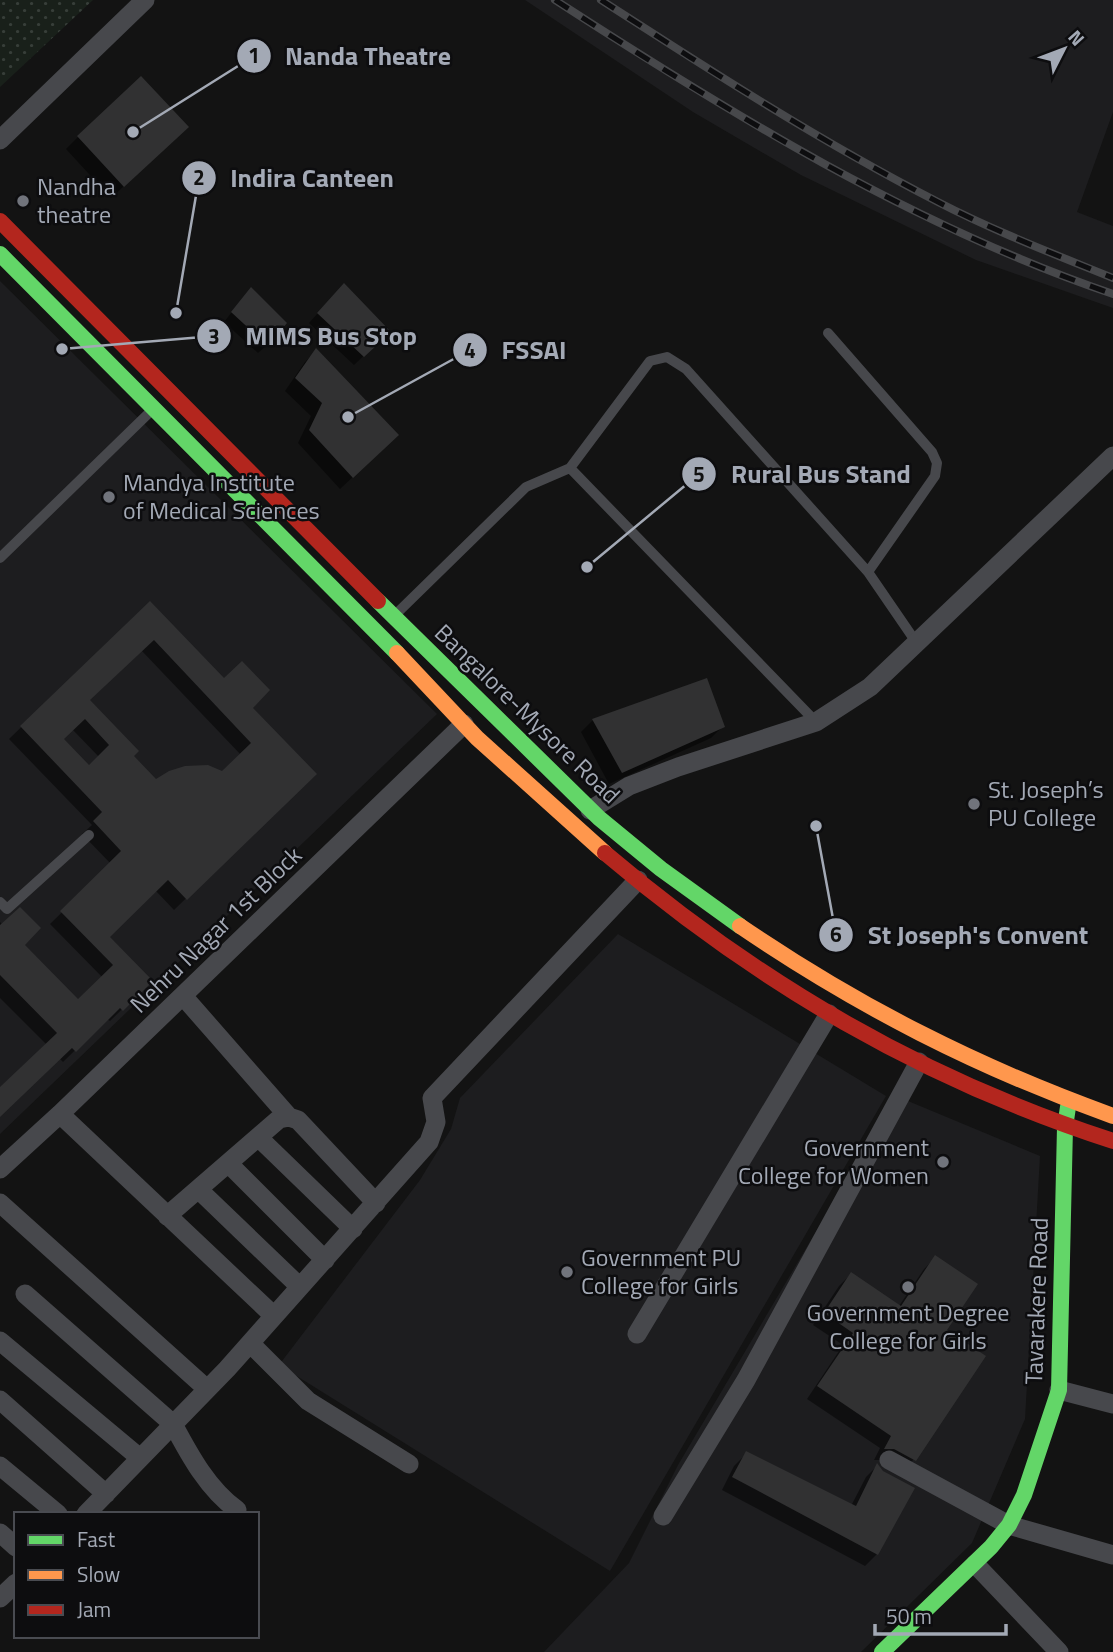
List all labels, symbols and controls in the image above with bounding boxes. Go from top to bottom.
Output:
north arrow [1029,14,1099,84]
text: N [1062,23,1092,52]
callout: Nanda Theatre [236,33,465,80]
text: Nanda Theatre [285,36,451,75]
text: 1 [248,39,260,71]
callout: Indira Canteen [182,154,408,201]
text: Indira Canteen [230,158,394,197]
text: 2 [193,161,205,193]
place label: Nandha theatre [37,168,116,232]
marker: Nandha theatre [15,193,31,209]
callout: MIMS Bus Stop [196,313,431,360]
text: MIMS Bus Stop [245,316,417,355]
text: 3 [208,320,220,352]
callout: FSSAI [453,327,581,374]
text: FSSAI [502,330,566,369]
text: 4 [464,334,476,366]
callout: Rural Bus Stand [682,451,924,498]
text: Rural Bus Stand [731,454,911,493]
text: 5 [693,458,705,490]
place label: Mandya Institute of Medical Sciences [123,464,320,528]
marker: Mandya Institute of Medical Sciences [101,489,117,505]
street label: Bangalore-Mysore Road [427,615,629,812]
place label: St. Joseph’s PU College [988,771,1104,835]
marker: St. Joseph’s PU College [966,796,982,812]
street label: Nehru Nagar 1st Block [121,837,310,1021]
callout: St Joseph's Convent [818,912,1102,959]
text: St Joseph's Convent [868,915,1088,954]
text: 6 [830,918,842,950]
place label: Government College for Women [738,1129,930,1193]
marker: Government College for Women [935,1154,951,1170]
street label: Tavarakere Road [1015,1217,1057,1385]
place label: Government PU College for Girls [581,1239,741,1303]
marker: Government PU College for Girls [559,1264,575,1280]
marker: Government Degree College for Girls [900,1279,916,1295]
place label: Government Degree College for Girls [807,1294,1009,1358]
legend [14,1512,259,1638]
text: Fast [77,1523,116,1555]
text: Slow [77,1558,120,1590]
scale bar [875,1592,1006,1636]
text: Jam [77,1593,111,1625]
text: 50 m [886,1600,932,1632]

